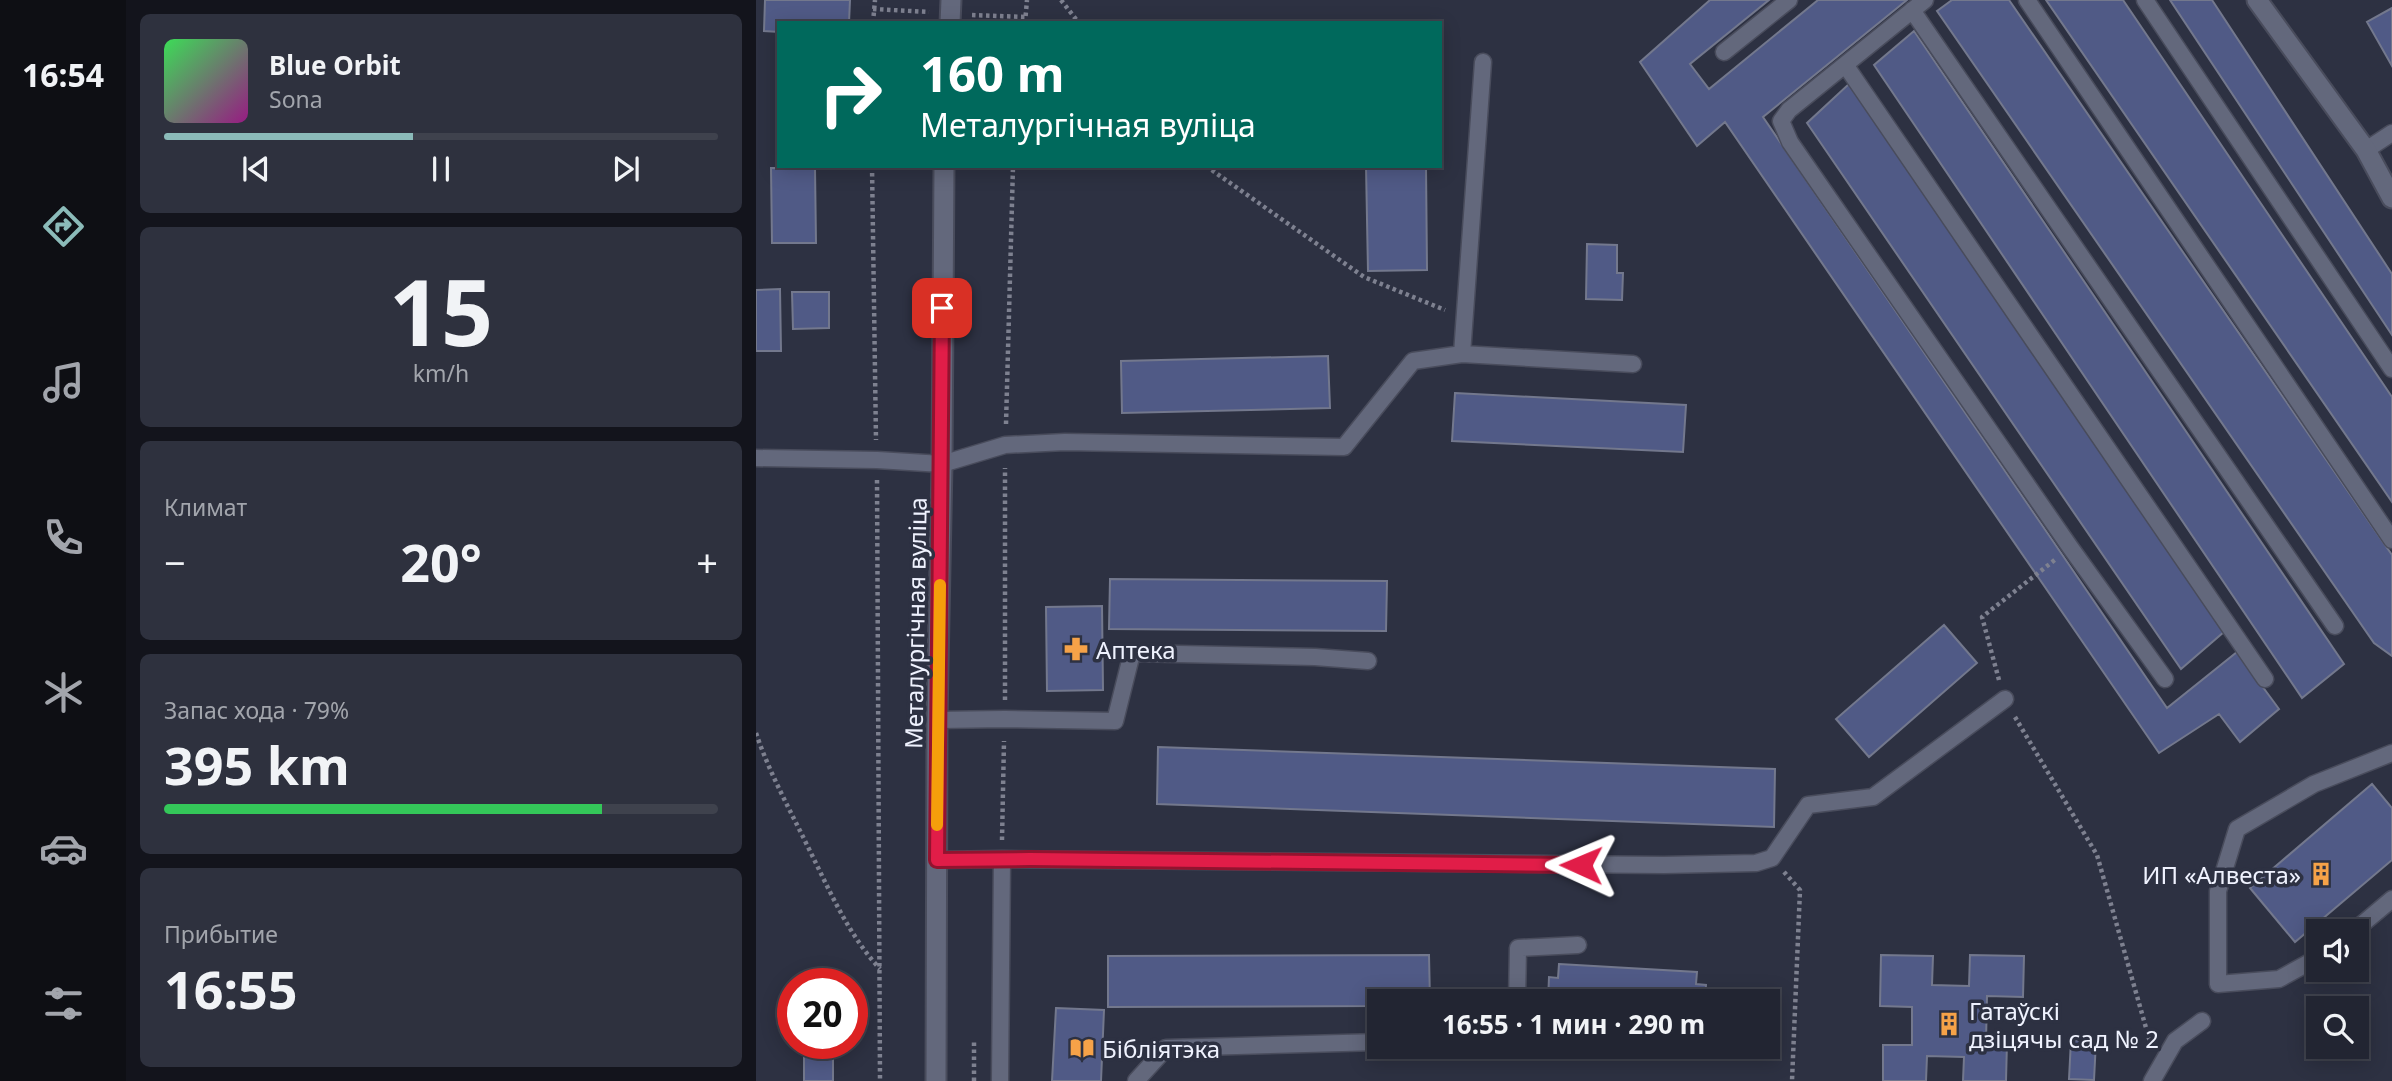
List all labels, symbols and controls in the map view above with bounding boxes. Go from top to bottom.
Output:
text: 160 m [920,40,1065,106]
text: Blue Orbit [269,47,401,83]
icon: right [805,49,896,140]
text: 16:54 [22,53,104,96]
text: Sona [269,83,323,115]
text: Металургічная вуліца [920,103,1256,146]
icon: previous [237,150,275,188]
icon: pause [422,150,460,188]
icon: next [607,150,645,188]
icon: directions [39,202,88,251]
text: 15 [389,249,493,373]
pin [912,278,972,338]
icon: arrive [923,289,961,327]
text: km/h [413,357,469,389]
icon: music [39,358,88,407]
text: Климат [164,491,247,523]
street label: Металургічная вуліца [896,497,934,749]
icon: phone [39,513,88,562]
text: 20° [400,526,482,597]
text: − [164,536,186,588]
text: + [696,536,718,588]
place label: Аптека [1096,633,1176,666]
pharmacy icon: Аптека [1062,635,1090,663]
icon: climate [39,668,88,717]
text: Запас хода · 79% [164,694,349,726]
text: 395 km [164,729,350,800]
icon: car [39,824,88,873]
position arrow [1544,828,1618,902]
place label: ИП «Алвеста» [2142,858,2301,891]
building icon: ИП «Алвеста» [2307,860,2335,888]
text: Прибытие [164,918,278,950]
map controls [2306,919,2369,1059]
button: sound [2306,919,2369,982]
text: 16:55 [164,953,298,1024]
speed limit sign: 20 [777,968,868,1059]
icon: filters [39,979,88,1028]
place label: Гатаўскі дзіцячы сад № 2 [1969,994,2159,1055]
button: search [2306,996,2369,1059]
text: 16:55 · 1 мин · 290 m [1442,1006,1705,1042]
building icon: Гатаўскі дзіцячы сад № 2 [1935,1010,1963,1038]
place label: Бібліятэка [1102,1032,1220,1065]
library icon: Бібліятэка [1068,1034,1096,1062]

